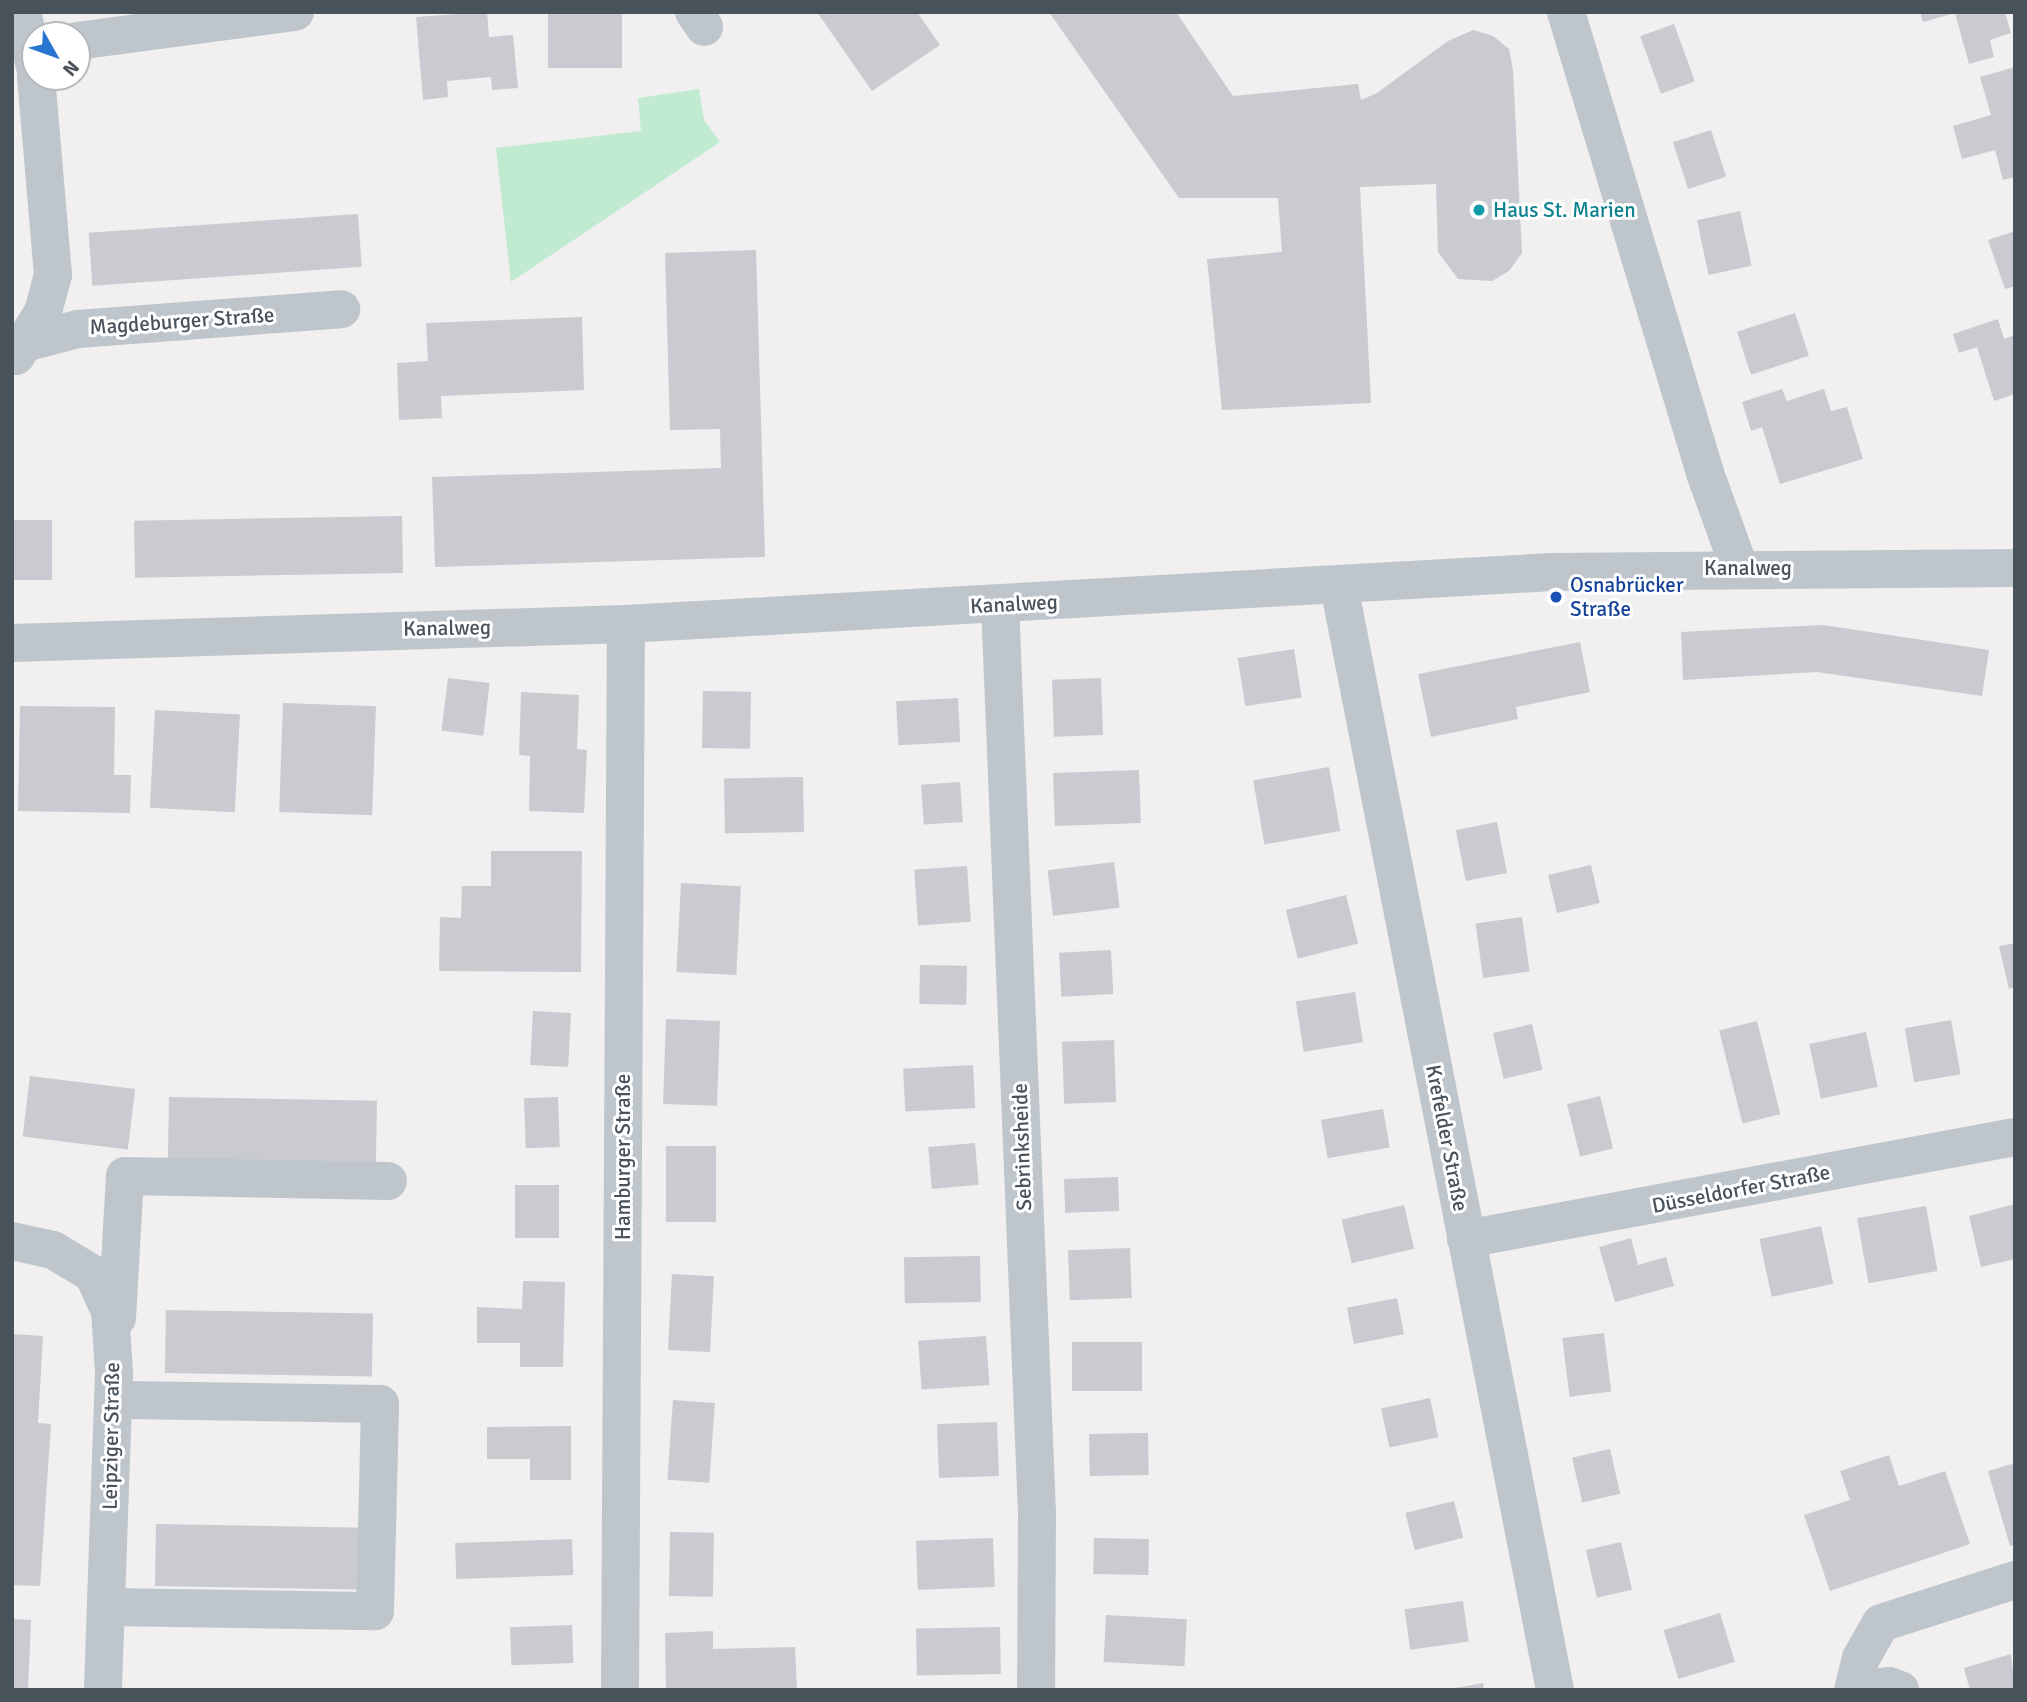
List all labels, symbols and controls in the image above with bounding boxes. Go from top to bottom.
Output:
north arrow [21,21,91,91]
text: N [57,55,84,81]
place label: Haus St. Marien [1493,197,1636,223]
marker: Haus St. Marien [1471,202,1487,218]
street label: Magdeburger Straße [89,302,275,340]
street label: Kanalweg [1704,555,1792,581]
place label: Osnabrücker Straße [1570,572,1684,622]
street label: Kanalweg [970,589,1058,619]
marker: Osnabrücker Straße [1548,589,1564,605]
street label: Kanalweg [403,615,491,641]
street label: Krefelder Straße [1420,1063,1474,1213]
street label: Hamburger Straße [610,1074,636,1240]
street label: Sebrinksheide [1007,1083,1037,1211]
street label: Düsseldorfer Straße [1650,1159,1832,1219]
street label: Leipziger Straße [97,1362,125,1510]

